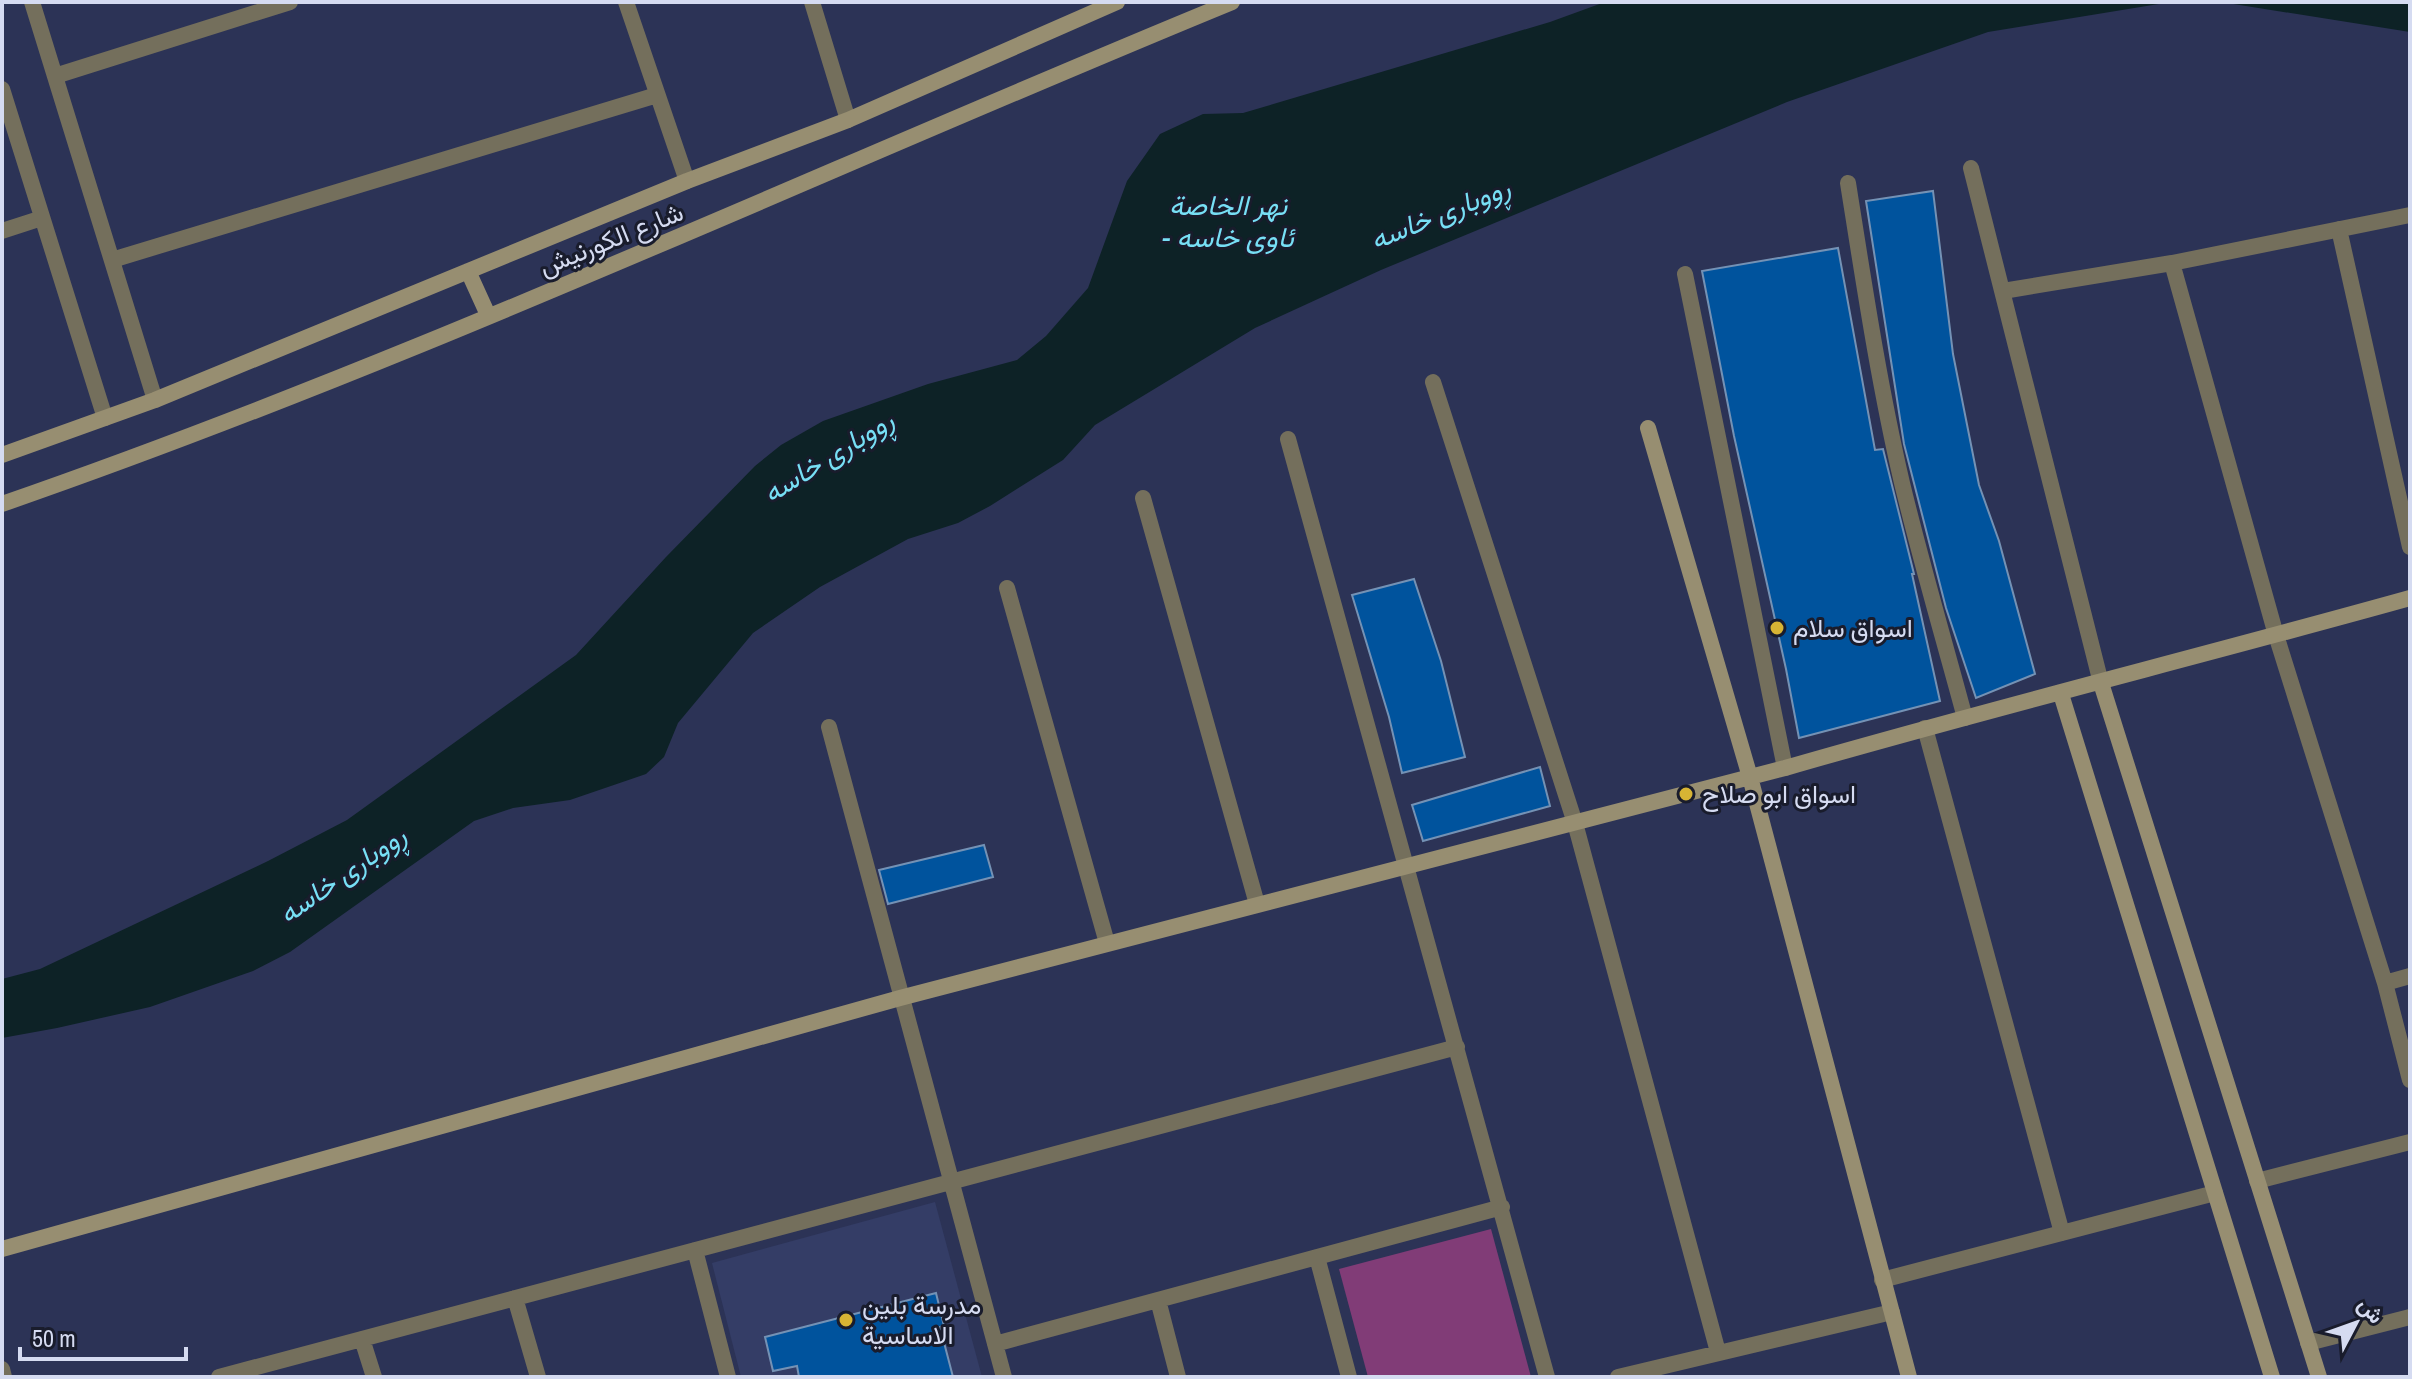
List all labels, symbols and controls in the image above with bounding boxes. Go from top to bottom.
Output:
water label: ڕووباری خاسە [1364,167,1518,263]
water label: نهر الخاصة - ئاوی خاسە [1162,186,1296,256]
street label: شارع الكورنيش [533,194,689,284]
water label: ڕووباری خاسە [755,400,904,516]
place label: اسواق سلام [1793,610,1913,645]
marker: اسواق سلام [1768,619,1786,637]
place label: اسواق ابو صلاح [1702,776,1856,812]
marker: اسواق ابو صلاح [1677,785,1695,803]
water label: ڕووباری خاسە [270,816,417,936]
north arrow [2316,1283,2396,1363]
place label: مدرسة بلين الاساسية [862,1287,981,1352]
text: ش [2351,1290,2391,1330]
scale bar [20,1311,186,1361]
marker: مدرسة بلين الاساسية [837,1311,855,1329]
text: 50 m [32,1322,76,1354]

